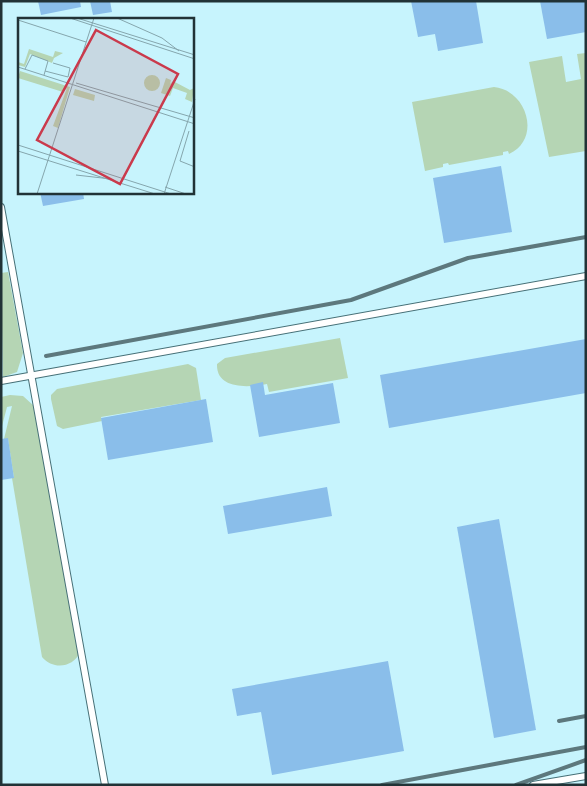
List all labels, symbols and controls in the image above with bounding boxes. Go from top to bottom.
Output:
inset map [18,18,194,194]

